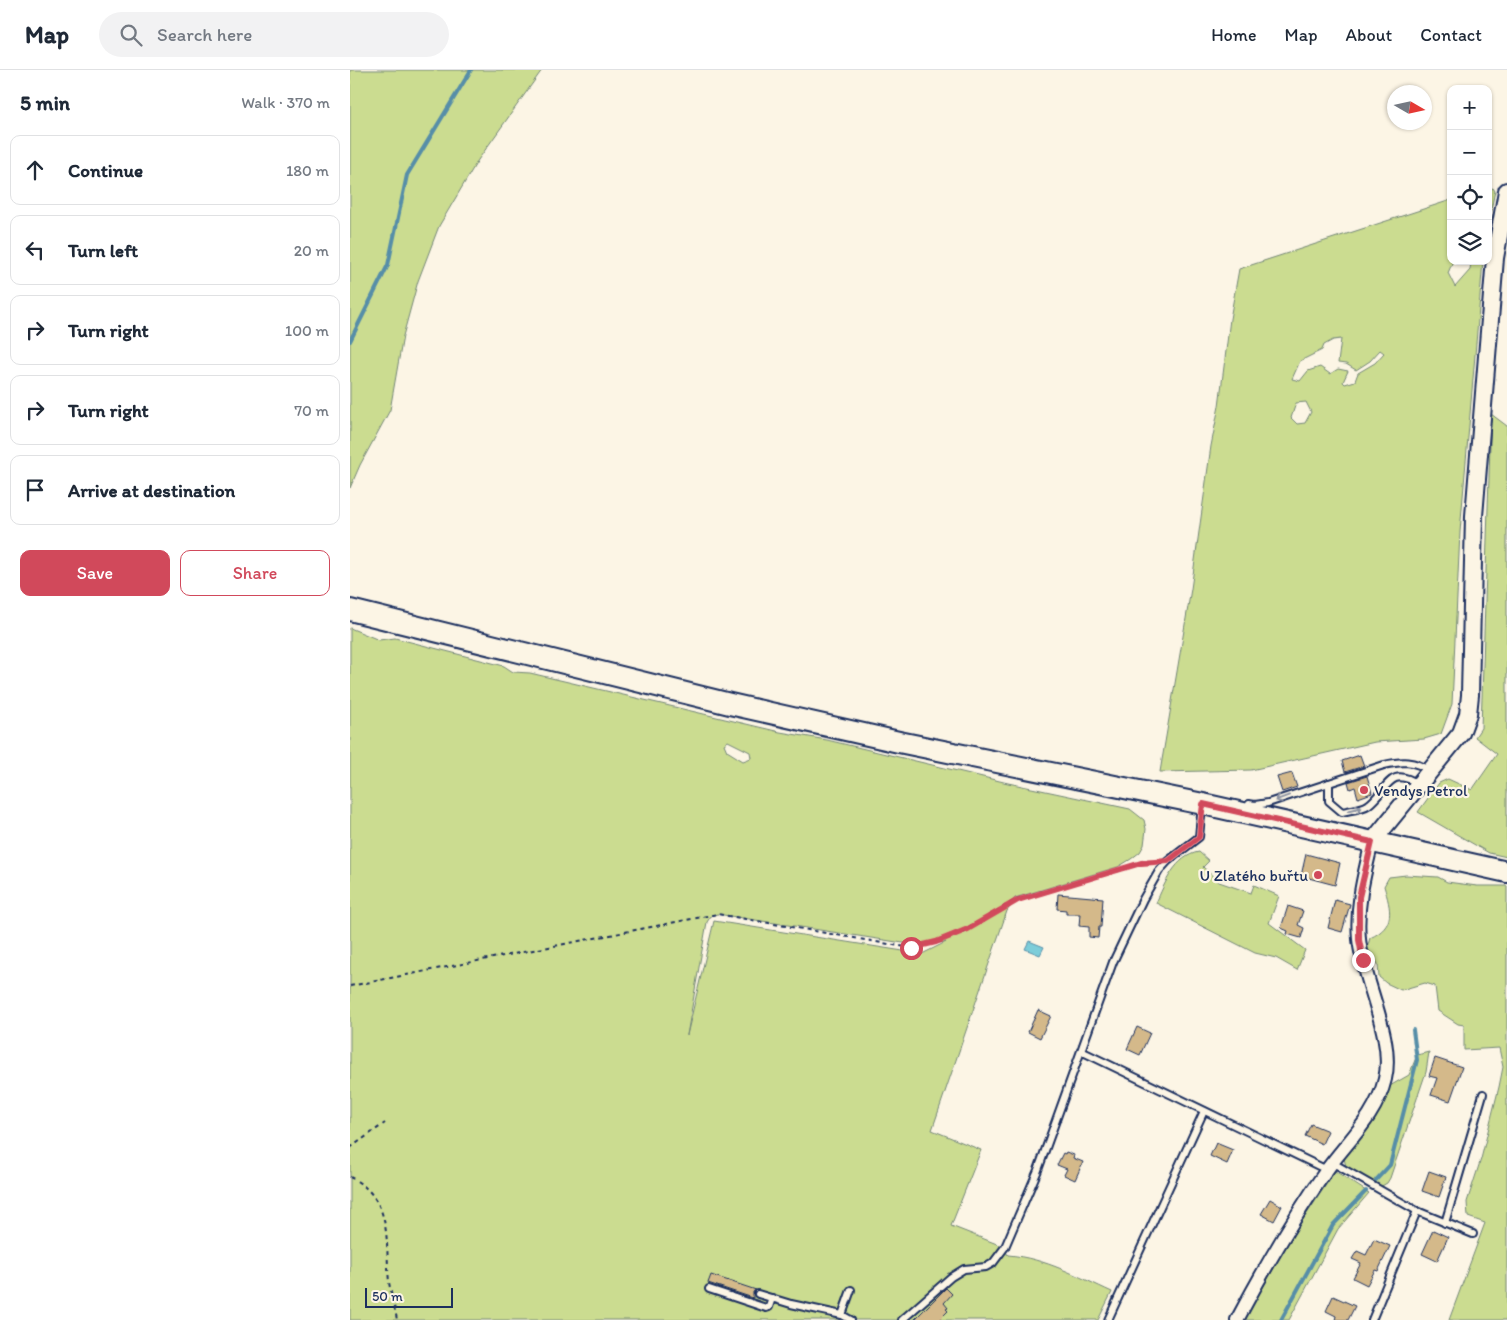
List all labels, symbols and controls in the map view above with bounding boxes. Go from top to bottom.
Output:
search box [99,12,449,57]
text: Map [25,20,69,49]
icon: search [117,21,145,49]
text: Search here [157,23,252,46]
text: Home [1211,24,1257,46]
text: Map [1285,24,1318,46]
text: About [1346,24,1392,46]
text: Contact [1420,24,1482,46]
north arrow [1387,85,1432,130]
map controls [1447,85,1492,265]
button: + [1447,85,1492,130]
text: 5 min [20,90,70,115]
text: Walk · 370 m [241,93,330,112]
button: − [1447,130,1492,175]
icon: ahead [21,156,49,184]
text: Continue [68,159,143,182]
text: 180 m [286,161,329,180]
button: locate [1447,175,1492,220]
button: layers [1447,220,1492,265]
icon: left [21,236,49,264]
text: Turn left [68,239,138,262]
text: 20 m [294,241,329,260]
icon: right [21,316,49,344]
text: Turn right [68,319,149,342]
text: 100 m [285,321,329,340]
icon: right [21,396,49,424]
text: Turn right [68,399,149,422]
text: 70 m [294,401,329,420]
icon: arrive [21,476,49,504]
text: Arrive at destination [68,479,235,502]
button: Save [20,550,170,596]
button: Share [180,550,330,596]
place label: Vendys Petrol [1374,781,1468,800]
marker: Vendys Petrol [1358,784,1370,796]
one-way arrow [1275,793,1291,803]
one-way arrow [1347,804,1363,813]
place label: U Zlatého buřtu [1200,866,1308,885]
marker: U Zlatého buřtu [1312,869,1324,881]
route start [900,937,923,960]
route end [1352,949,1375,972]
scale bar [365,1285,452,1308]
text: 50 m [372,1288,403,1305]

